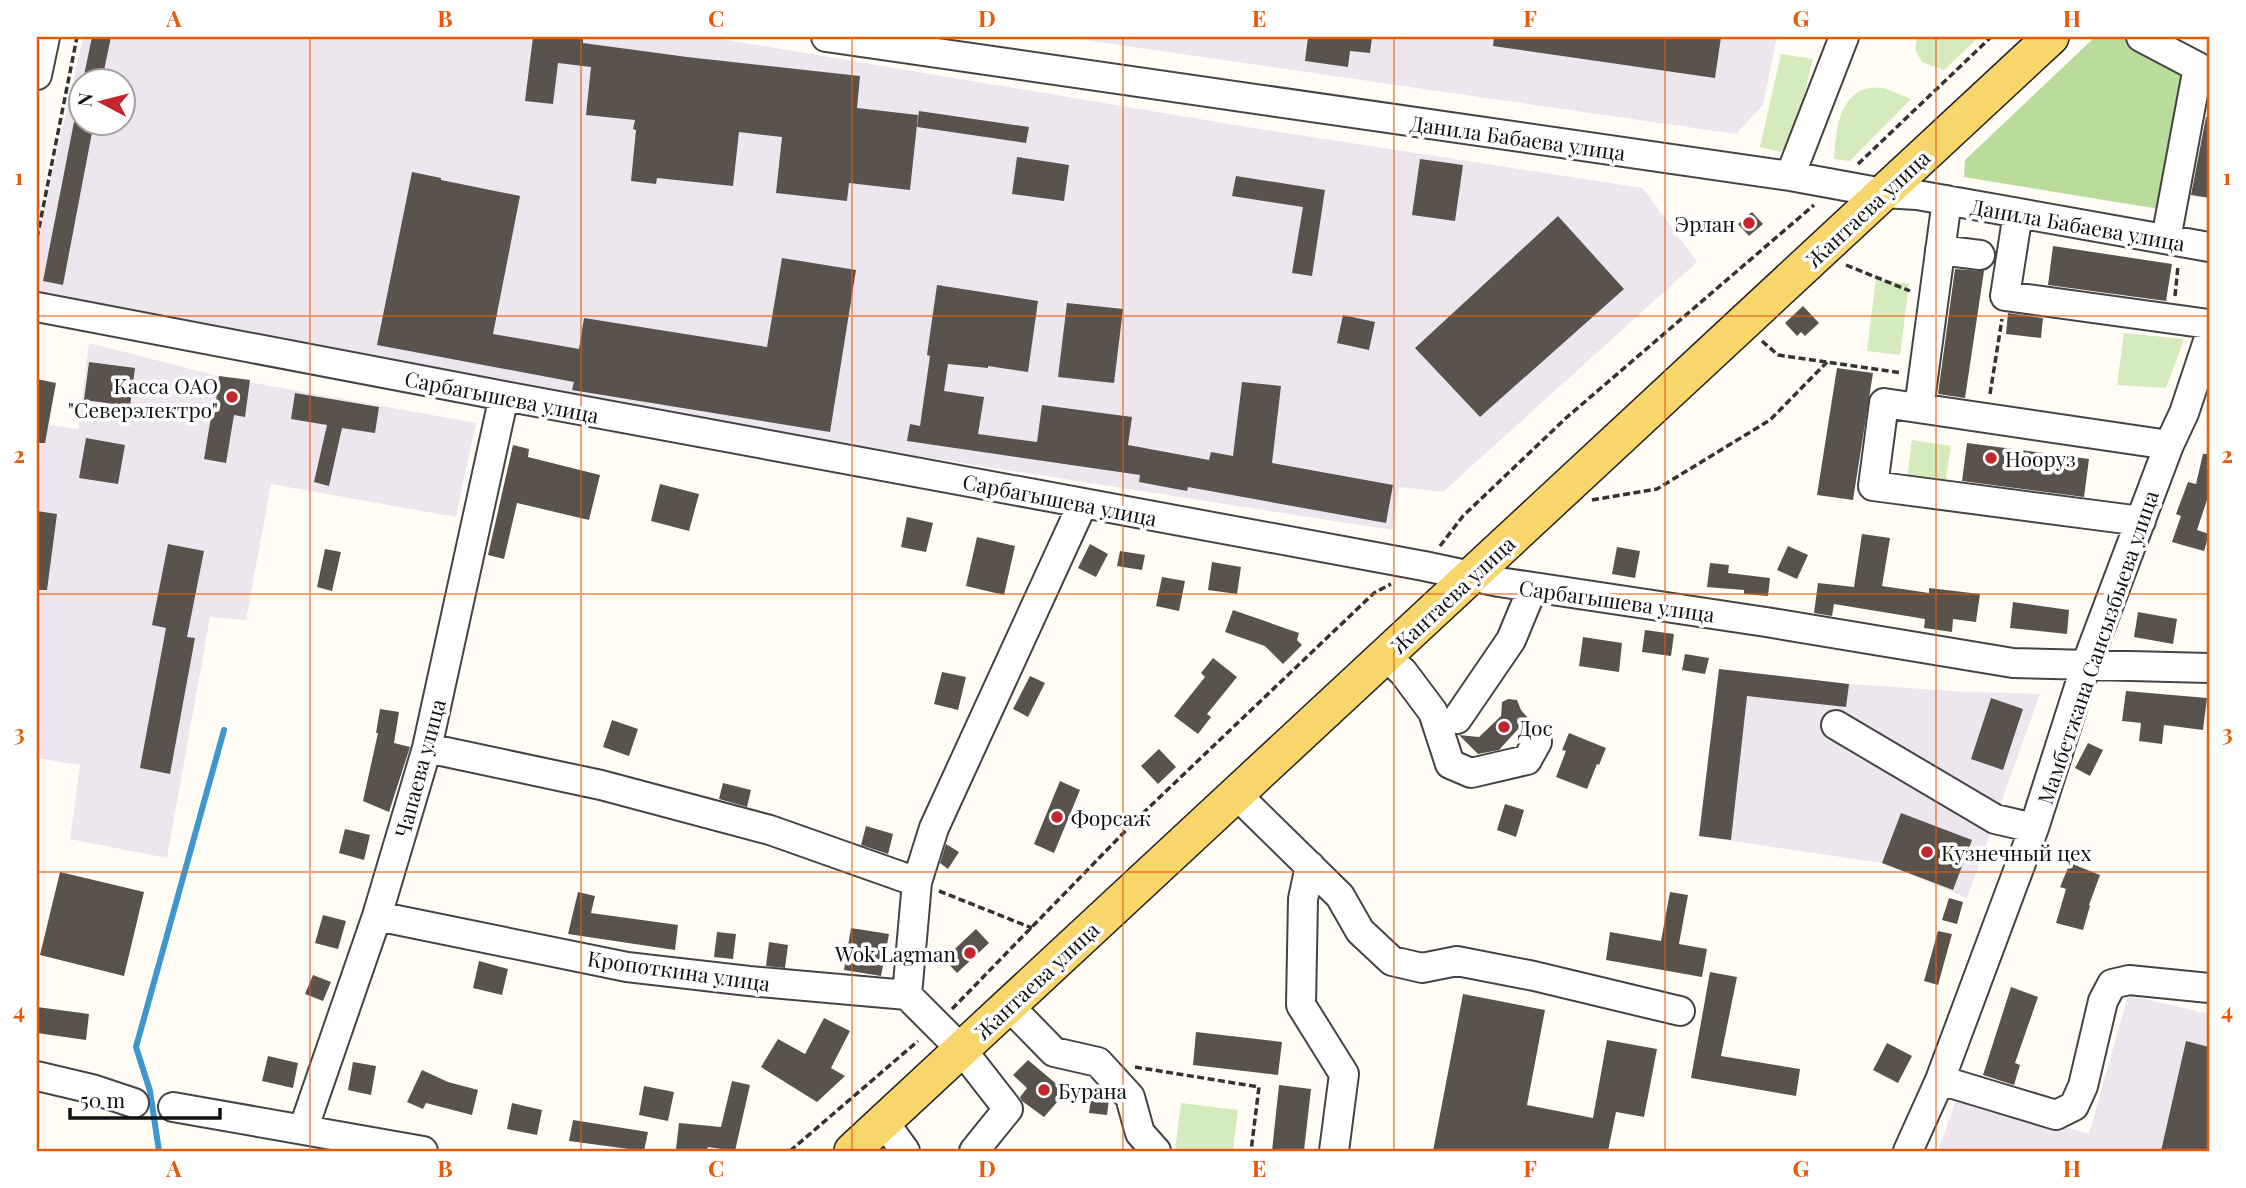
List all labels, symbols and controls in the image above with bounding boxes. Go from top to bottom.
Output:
text: A [165,2,182,33]
text: B [437,2,453,33]
text: C [708,2,724,33]
text: D [978,2,996,33]
text: E [1252,2,1266,33]
text: F [1523,2,1537,33]
text: G [1793,2,1810,33]
text: H [2063,2,2081,33]
north arrow [66,66,136,136]
text: N [70,91,98,108]
street label: Данила Бабаева улица [1409,108,1628,166]
street label: Жантаева улица [1799,143,1936,273]
text: 1 [15,160,24,191]
text: 1 [2223,160,2232,191]
street label: Данила Бабаева улица [1969,191,2188,257]
place label: Эрлан [1675,209,1735,237]
marker: Эрлан [1741,215,1757,231]
street label: Сарбагышева улица [403,363,602,429]
place label: Касса ОАО "Северэлектро" [68,371,218,423]
marker: Касса ОАО "Северэлектро" [224,389,240,405]
text: 2 [13,438,25,469]
text: 2 [2221,438,2233,469]
place label: Нооруз [2005,444,2076,472]
marker: Нооруз [1983,450,1999,466]
street label: Сарбагышева улица [961,466,1160,532]
street label: Мамбетжана Сансызбыева улица [2030,486,2164,808]
street label: Жантаева улица [1384,529,1521,659]
street label: Сарбагышева улица [1517,572,1717,628]
street label: Чапаева улица [387,695,451,840]
place label: Дос [1518,713,1553,741]
text: 3 [13,716,25,747]
text: 3 [2221,716,2233,747]
marker: Дос [1496,719,1512,735]
place label: Форсаж [1071,803,1151,831]
marker: Форсаж [1049,809,1065,825]
place label: Кузнечный цех [1941,838,2091,866]
marker: Кузнечный цех [1919,844,1935,860]
street label: Жантаева улица [968,915,1105,1045]
place label: Wok Lagman [834,939,956,967]
street label: Кропоткина улица [586,943,773,997]
marker: Wok Lagman [962,945,978,961]
text: 4 [13,994,25,1025]
text: 4 [2221,994,2233,1025]
scale bar [70,1076,220,1120]
place label: Бурана [1058,1076,1127,1104]
marker: Бурана [1036,1082,1052,1098]
text: 50 m [80,1085,126,1113]
text: A [165,1152,182,1183]
text: B [437,1152,453,1183]
text: C [708,1152,724,1183]
text: D [978,1152,996,1183]
text: E [1252,1152,1266,1183]
text: F [1523,1152,1537,1183]
text: G [1793,1152,1810,1183]
text: H [2063,1152,2081,1183]

